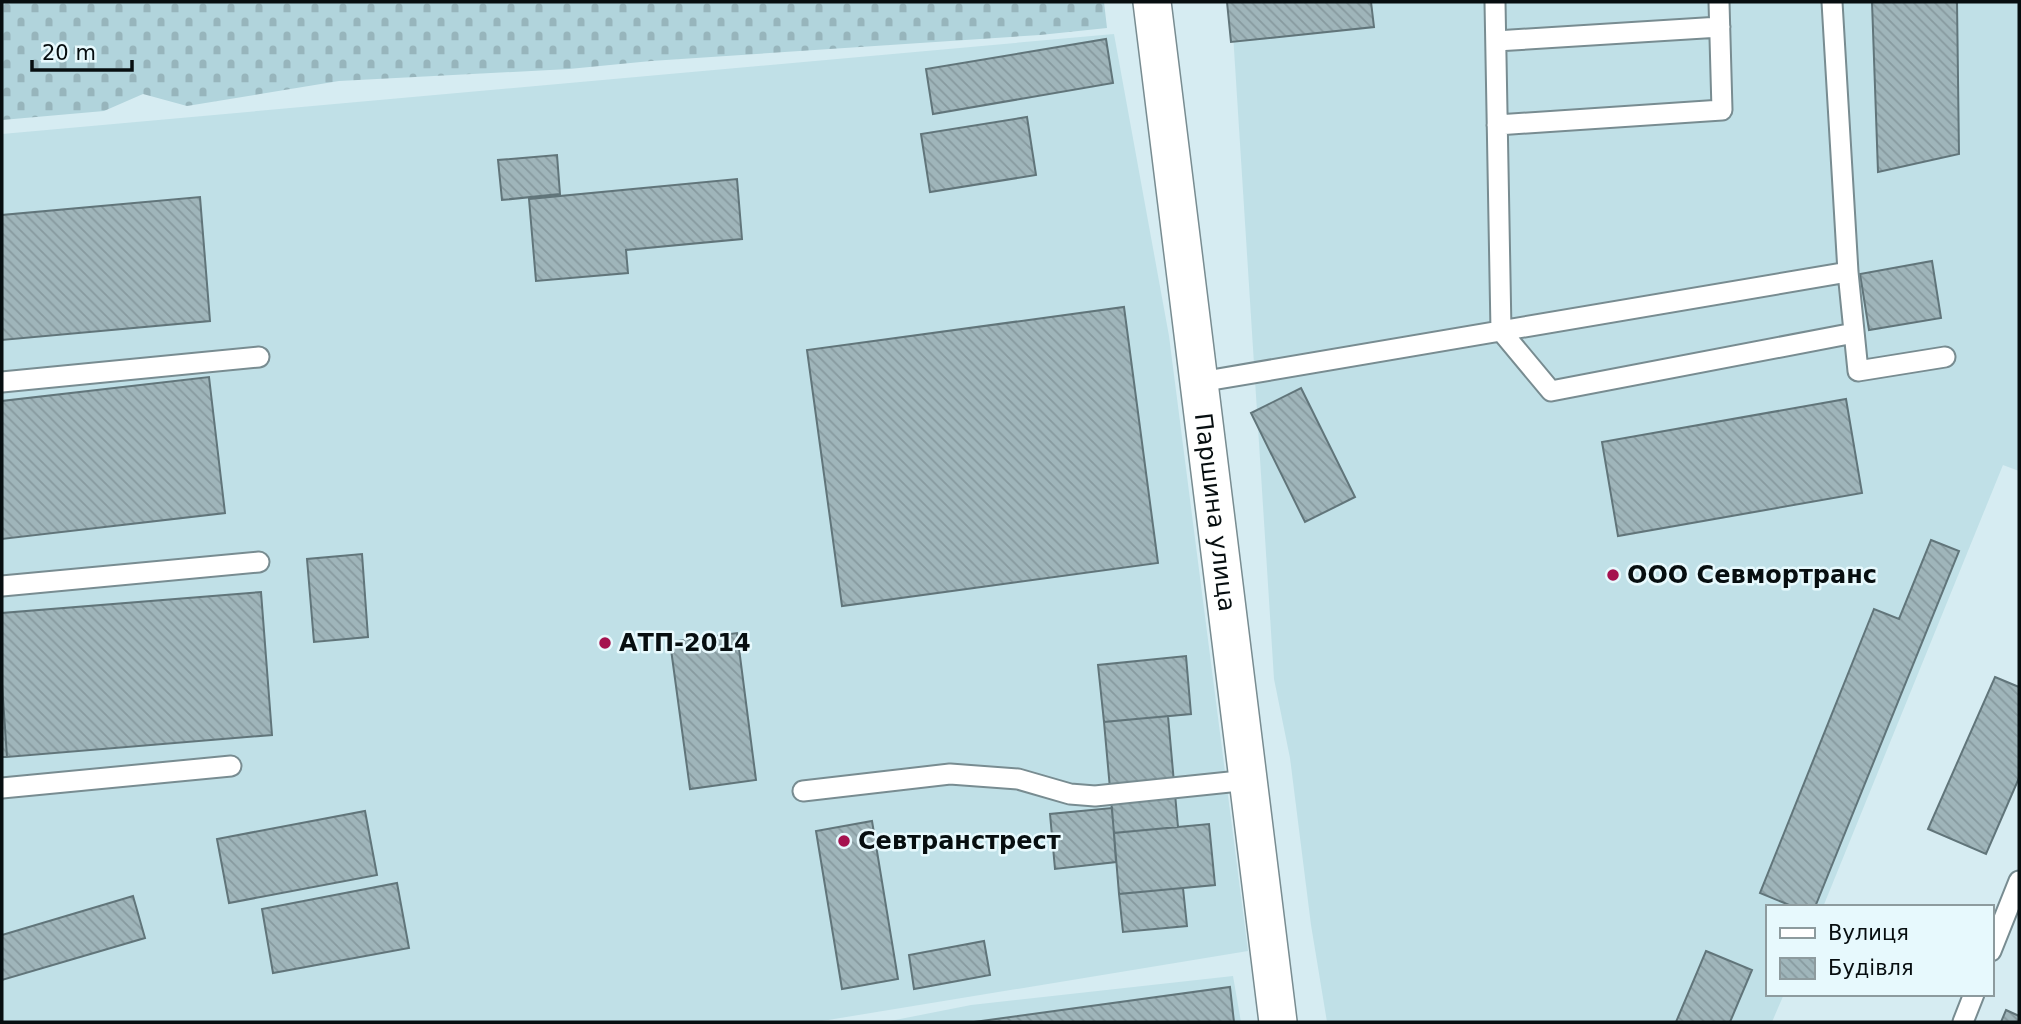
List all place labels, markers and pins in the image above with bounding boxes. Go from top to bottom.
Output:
place label: ООО Севмортранс [1627,561,1877,589]
marker: ООО Севмортранс [1605,567,1621,583]
place label: АТП-2014 [619,629,751,657]
marker: АТП-2014 [597,635,613,651]
place label: Севтранстрест [858,827,1061,855]
marker: Севтранстрест [836,833,852,849]

